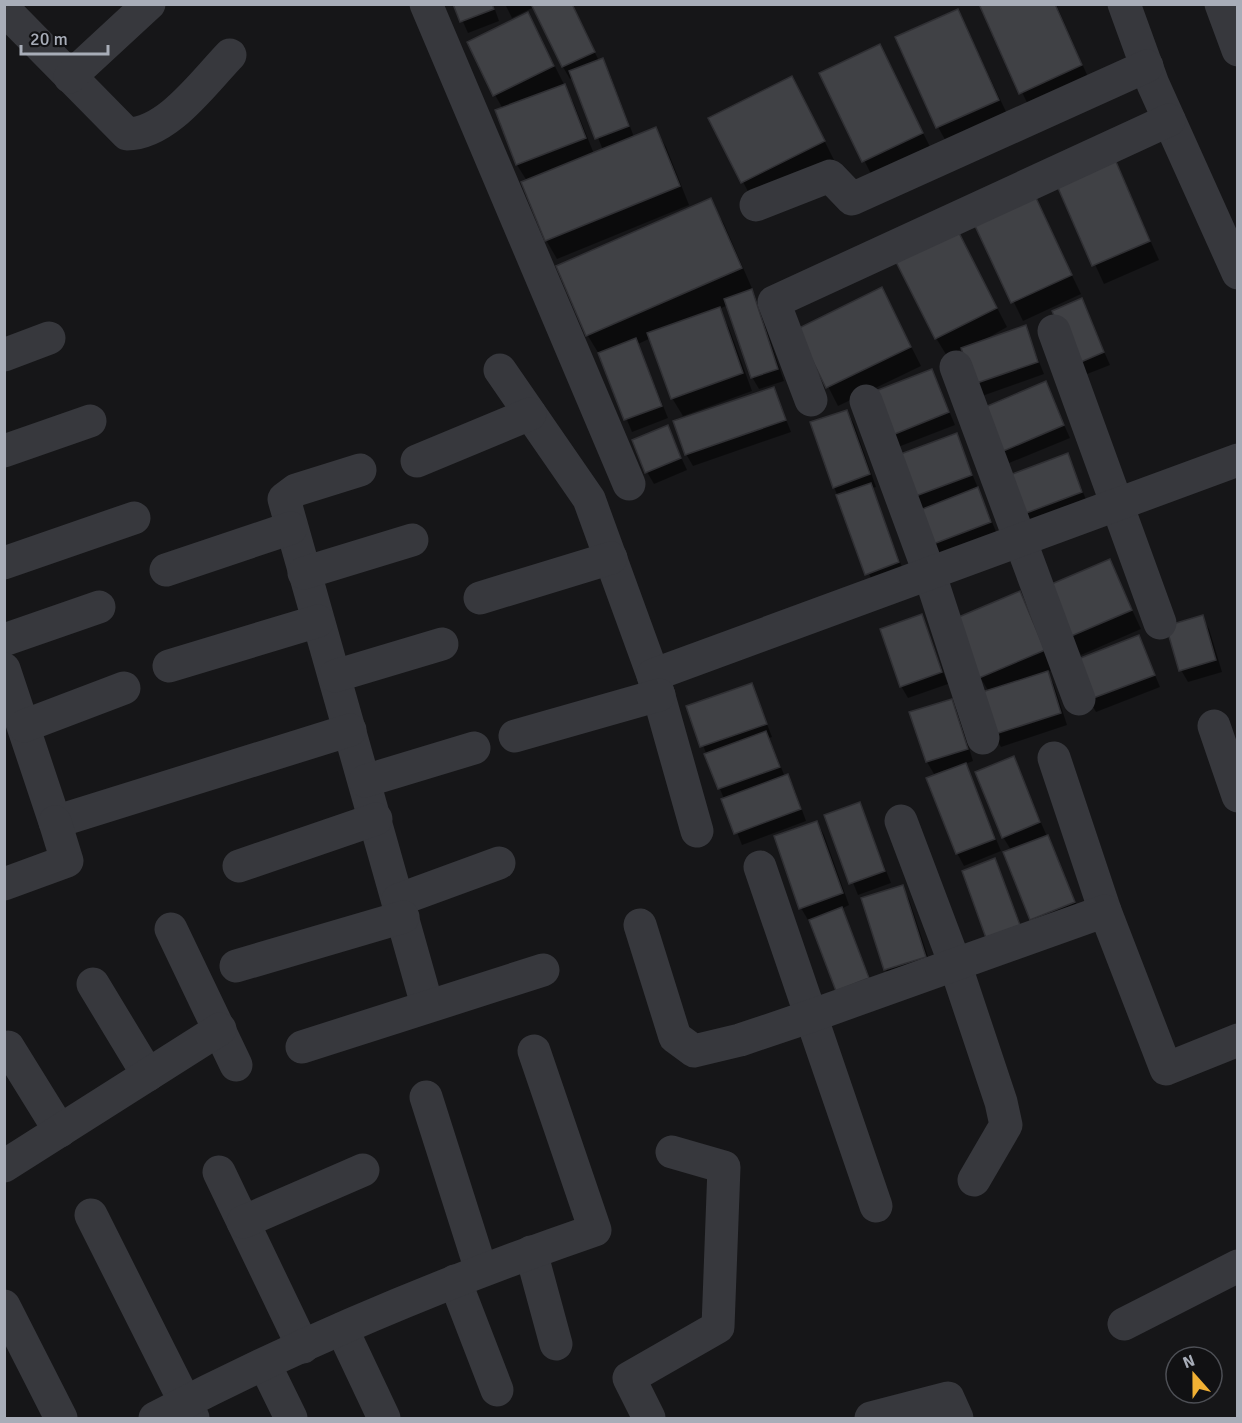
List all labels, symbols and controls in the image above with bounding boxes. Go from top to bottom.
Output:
scale bar [21,18,108,56]
text: 20 m [30,28,68,50]
north arrow [1164,1345,1224,1405]
text: N [1180,1351,1198,1373]

